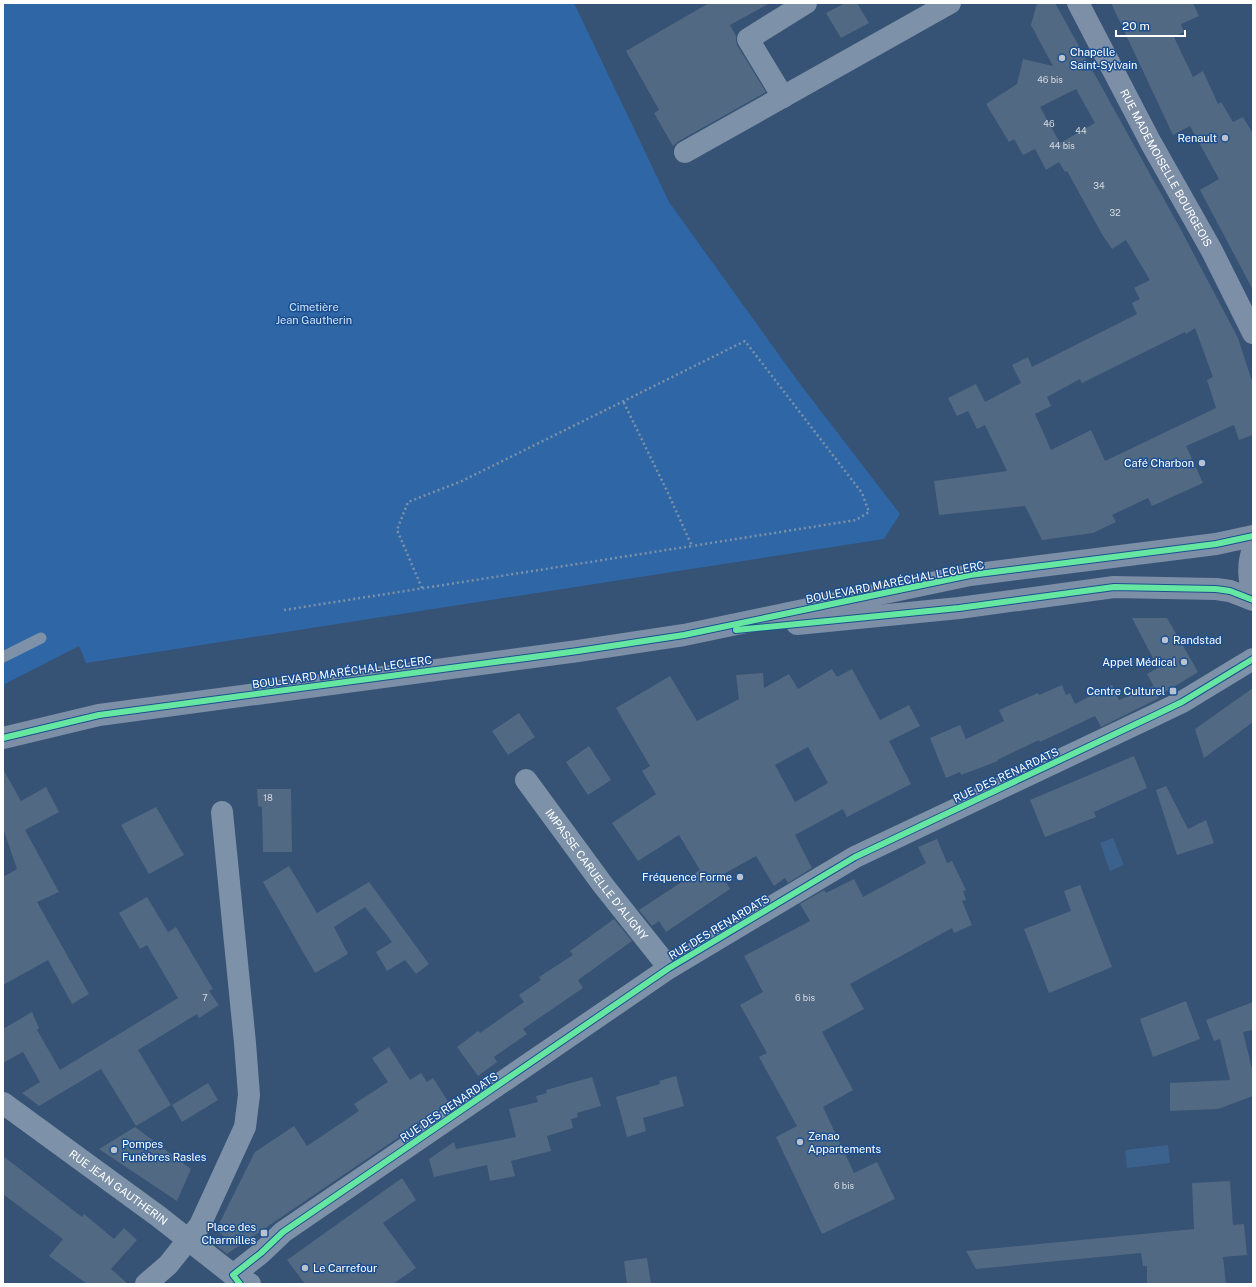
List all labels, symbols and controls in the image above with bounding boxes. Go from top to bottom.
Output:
scale bar [1116,12,1185,38]
text: 20 m [1122,19,1150,33]
place label: Chapelle Saint-Sylvain [1070,46,1137,71]
marker: Chapelle Saint-Sylvain [1057,53,1067,63]
house number: 46 bis [1037,74,1063,85]
street label: RUE MADEMOISELLE BOURGEOIS [1118,87,1214,249]
house number: 46 [1043,118,1055,129]
house number: 44 [1075,125,1087,136]
place label: Renault [1177,132,1217,144]
marker: Renault [1220,133,1230,143]
house number: 44 bis [1049,140,1075,151]
house number: 34 [1093,180,1105,191]
house number: 32 [1109,207,1121,218]
park label: Cimetière Jean Gautherin [276,301,352,326]
place label: Café Charbon [1124,457,1194,469]
marker: Café Charbon [1197,458,1207,468]
street label: BOULEVARD MARÉCHAL LECLERC [805,558,985,605]
place label: Randstad [1173,634,1222,646]
marker: Randstad [1160,635,1170,645]
street label: BOULEVARD MARÉCHAL LECLERC [251,652,433,691]
place label: Appel Médical [1102,656,1176,668]
marker: Appel Médical [1179,657,1189,667]
place label: Centre Culturel [1086,685,1165,697]
marker: Centre Culturel [1168,686,1178,696]
street label: RUE DES RENARDATS [951,745,1061,805]
house number: 18 [263,792,273,803]
street label: IMPASSE CARUELLE D'ALIGNY [543,807,650,943]
place label: Fréquence Forme [642,871,732,883]
marker: Fréquence Forme [735,872,745,882]
street label: RUE DES RENARDATS [667,892,771,962]
house number: 7 [202,992,208,1003]
house number: 6 bis [795,992,815,1003]
street label: RUE DES RENARDATS [398,1070,500,1144]
place label: Zenao Appartements [808,1130,882,1155]
marker: Zenao Appartements [795,1137,805,1147]
place label: Pompes Funèbres Rasles [122,1138,207,1163]
marker: Pompes Funèbres Rasles [109,1145,119,1155]
street label: RUE JEAN GAUTHERIN [67,1148,170,1227]
house number: 6 bis [834,1180,854,1191]
place label: Place des Charmilles [201,1221,256,1246]
marker: Place des Charmilles [259,1228,269,1238]
place label: Le Carrefour [313,1262,377,1274]
marker: Le Carrefour [300,1263,310,1273]

